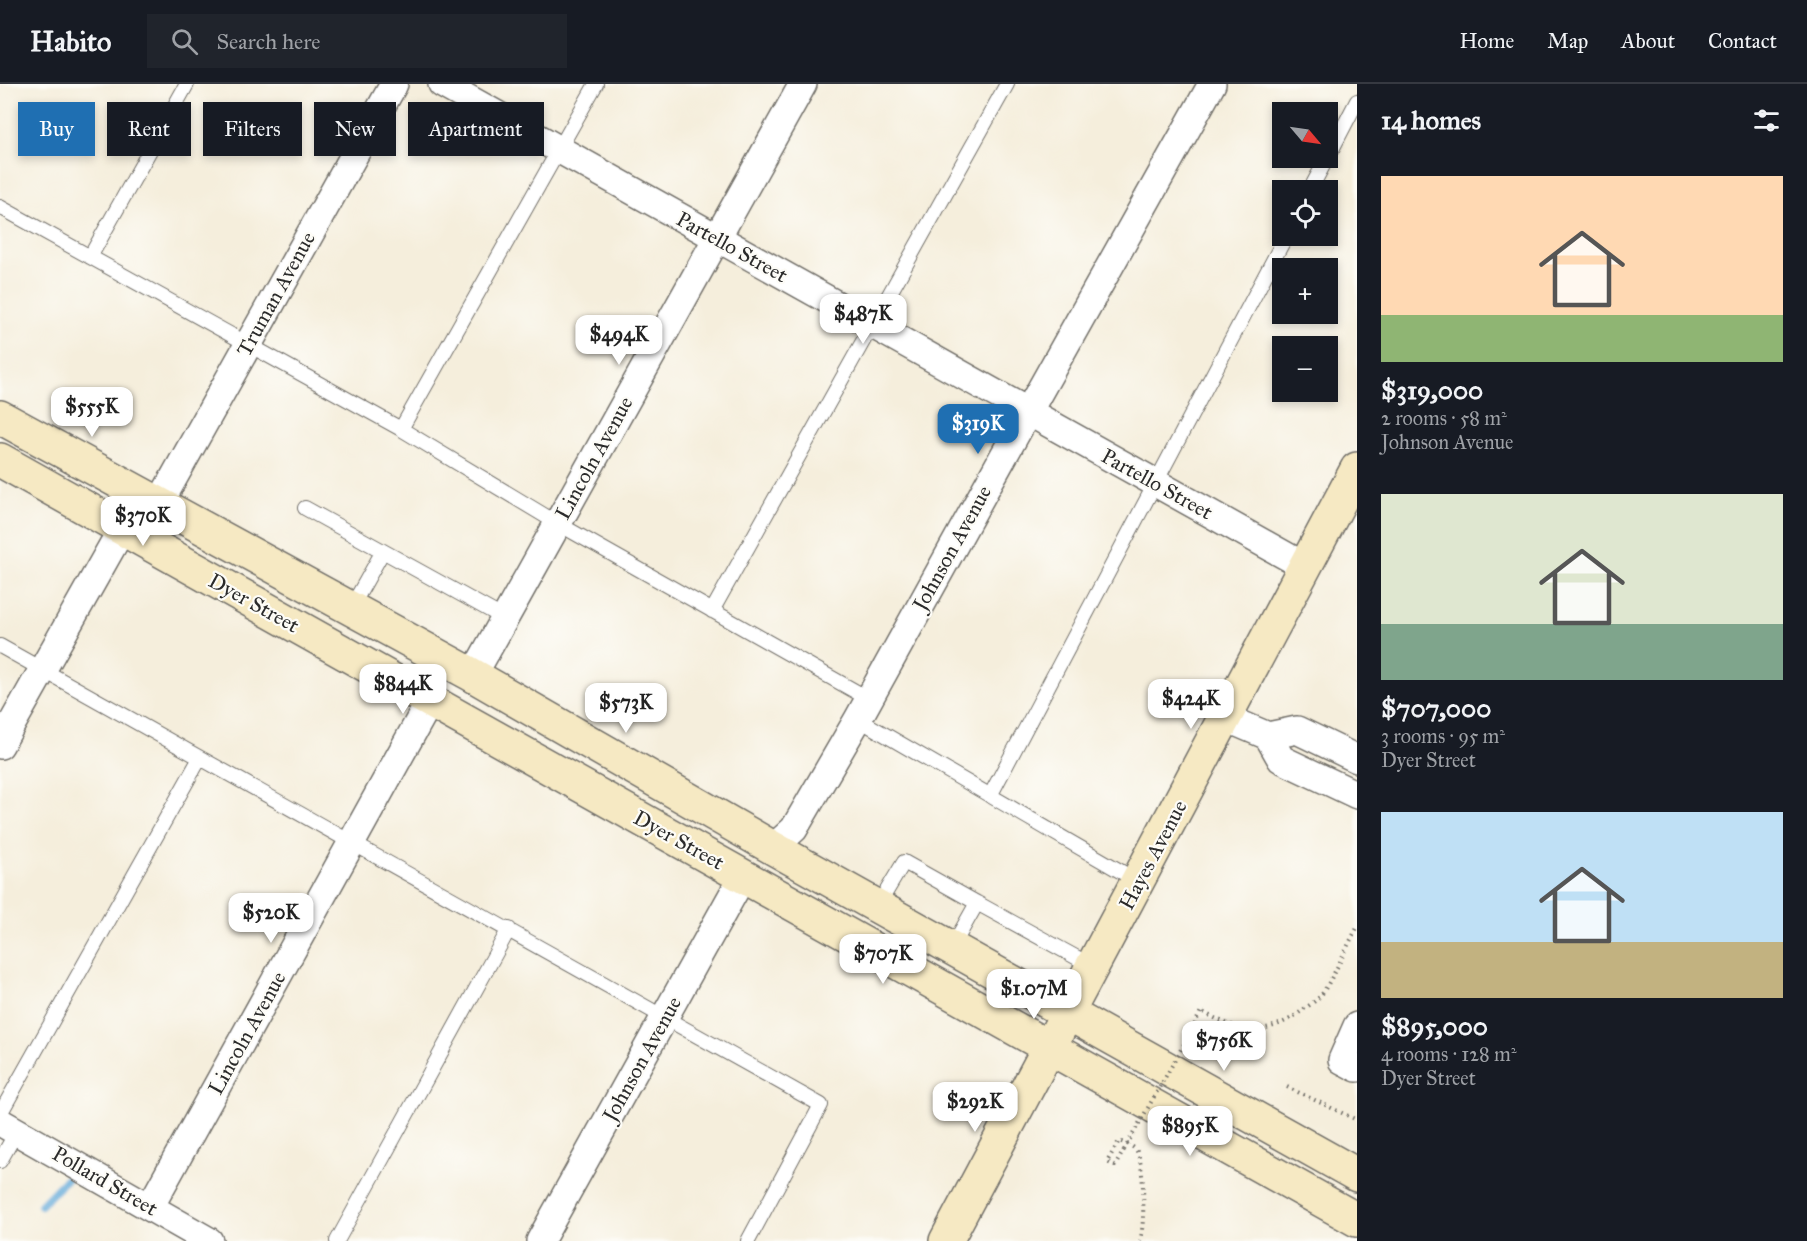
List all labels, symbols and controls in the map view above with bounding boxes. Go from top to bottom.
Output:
search box [147,14,567,68]
text: Habito [30,24,111,59]
icon: search [168,25,201,58]
text: Search here [216,28,320,55]
text: Home [1459,28,1514,54]
text: Map [1547,28,1588,54]
text: About [1621,28,1675,54]
text: Contact [1708,28,1777,54]
chip: Buy [18,102,95,156]
chip: Rent [107,102,191,156]
chip: Filters [203,102,302,156]
chip: New [314,102,396,156]
chip: Apartment [408,102,544,156]
north arrow [1272,102,1338,168]
map controls [1272,102,1338,402]
text: 14 homes [1381,104,1481,136]
icon: filters [1750,104,1783,137]
button: locate [1272,180,1338,246]
street label: Partello Street [672,206,793,289]
icon: home [1528,215,1636,323]
street label: Truman Avenue [231,227,321,361]
button: + [1272,258,1338,324]
pin: $487K [821,294,905,345]
text: $487K [834,301,892,325]
pin: $494K [577,315,661,366]
text: $494K [589,322,649,346]
button: − [1272,336,1338,402]
text: $319,000 [1381,374,1483,406]
pin: $555K [50,387,134,438]
street label: Lincoln Avenue [549,392,639,524]
text: $555K [65,394,119,418]
pin: $319K [936,404,1020,455]
text: 2 rooms · 58 m² [1381,406,1507,430]
text: $319K [952,411,1004,435]
text: Johnson Avenue [1381,430,1513,454]
street label: Partello Street [1097,443,1218,526]
street label: Johnson Avenue [906,481,997,617]
pin: $370K [101,496,185,547]
text: $370K [115,503,171,527]
icon: home [1528,533,1636,641]
street label: Dyer Street [204,568,304,639]
pin: $844K [361,664,445,715]
text: $844K [373,671,433,695]
pin: $424K [1149,679,1233,730]
pin: $573K [584,683,668,734]
text: $424K [1162,686,1220,710]
text: $573K [599,690,653,714]
text: $707,000 [1381,692,1491,724]
text: 3 rooms · 95 m² [1381,724,1505,748]
text: Dyer Street [1381,748,1476,772]
street label: Hayes Avenue [1113,796,1193,914]
street label: Dyer Street [629,805,729,876]
icon: home [1528,851,1636,959]
pin: $520K [229,893,313,944]
text: $520K [243,900,300,924]
pin: $707K [841,934,925,985]
text: $707K [853,941,913,965]
street label: Lincoln Avenue [202,967,292,1099]
pin: $1.07M [985,969,1083,1020]
text: $1.07M [1001,976,1068,1000]
street label: Johnson Avenue [596,992,687,1128]
text: $895,000 [1381,1010,1488,1042]
pin: $756K [1182,1021,1266,1072]
text: $756K [1196,1028,1252,1052]
text: 4 rooms · 128 m² [1381,1042,1517,1066]
text: Dyer Street [1381,1066,1476,1090]
pin: $292K [933,1082,1017,1133]
text: $292K [947,1089,1003,1113]
pin: $895K [1148,1106,1232,1157]
text: $895K [1162,1113,1218,1137]
street label: Pollard Street [48,1140,163,1222]

